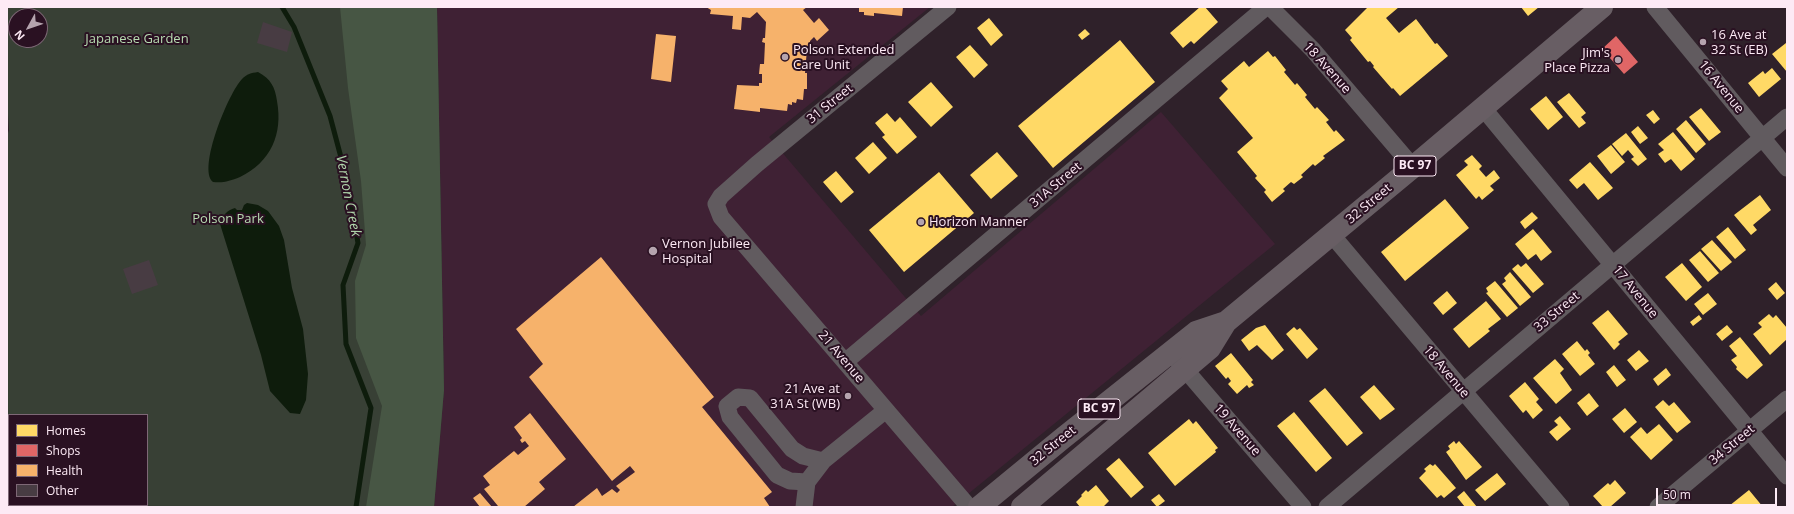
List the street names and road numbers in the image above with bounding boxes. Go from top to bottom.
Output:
street label: 18 Avenue [1300,39,1354,97]
street label: 16 Avenue [1695,57,1747,117]
street label: 31 Street [804,81,856,127]
road number: BC 97 [1394,156,1436,176]
street label: 31A Street [1027,159,1085,211]
street label: 32 Street [1343,180,1395,228]
street label: 17 Avenue [1609,262,1661,322]
street label: 33 Street [1531,288,1583,336]
street label: 21 Avenue [815,328,867,386]
street label: 18 Avenue [1420,343,1472,401]
road number: BC 97 [1078,399,1120,419]
street label: 19 Avenue [1210,401,1264,459]
street label: 34 Street [1706,421,1758,469]
street label: 32 Street [1027,423,1079,469]

